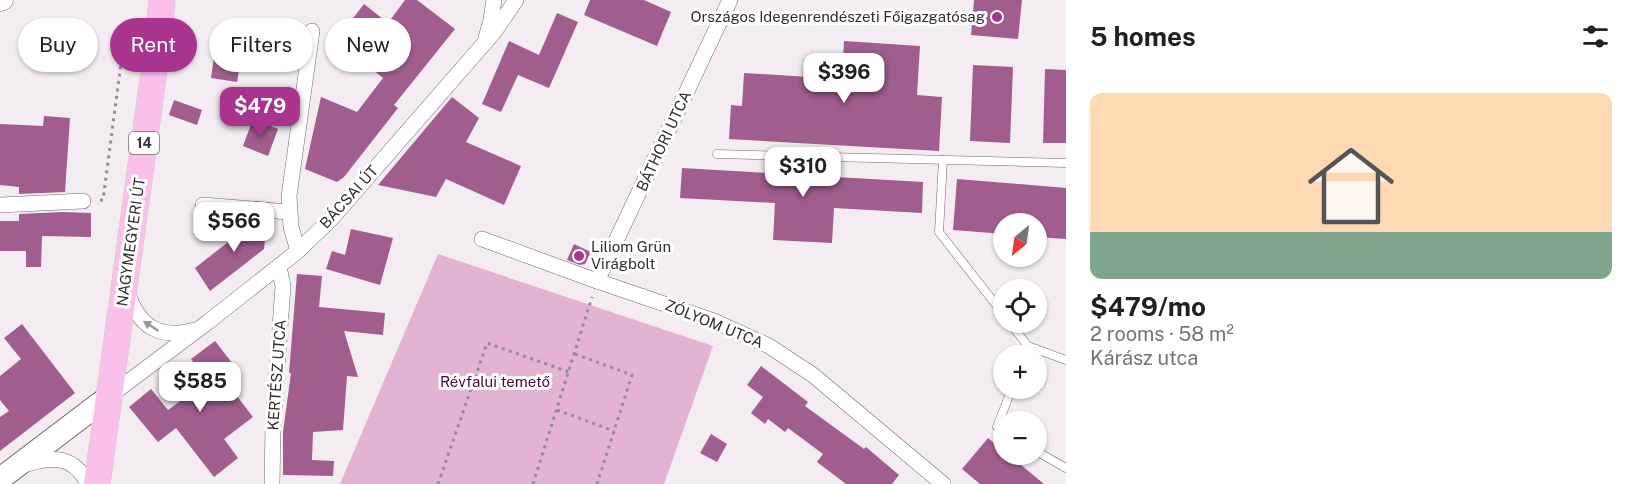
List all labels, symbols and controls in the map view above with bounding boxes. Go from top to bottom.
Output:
place label: Országos Idegenrendészeti Főigazgatósag [691,8,985,25]
marker: Országos Idegenrendészeti Főigazgatósag [990,10,1004,24]
chip: Buy [18,18,98,72]
chip: Rent [110,18,197,72]
chip: Filters [209,18,313,72]
chip: New [325,18,411,72]
icon: filters [1579,20,1612,53]
text: 5 homes [1090,21,1196,52]
pin: $396 [808,53,880,104]
text: $396 [817,60,871,84]
pin: $479 [224,87,296,138]
street label: BÁTHORI UTCA [633,88,694,194]
text: $479 [234,94,286,118]
road number: 14 [129,132,159,154]
icon: home [1297,132,1405,240]
pin: $310 [767,147,839,198]
text: $310 [779,154,827,178]
street label: BÁCSAI ÚT [315,161,381,231]
street label: NAGYMEGYERI ÚT [112,176,148,307]
pin: $566 [198,202,270,253]
text: $566 [207,209,261,233]
north arrow [993,213,1047,267]
map controls [993,213,1047,465]
place label: Liliom Grün Virágbolt [591,238,671,272]
marker: Liliom Grün Virágbolt [572,249,586,263]
button: locate [993,279,1047,333]
text: $479/mo [1090,291,1206,322]
street label: ZÓLYOM UTCA [663,295,767,351]
street label: KERTÉSZ UTCA [264,319,289,431]
one-way arrow [143,321,159,332]
text: 2 rooms · 58 m² [1090,322,1234,346]
button: + [993,345,1047,399]
text: Kárász utca [1090,346,1198,370]
pin: $585 [164,362,236,413]
text: $585 [173,369,227,393]
park label: Révfalui temető [440,373,551,390]
button: − [993,411,1047,465]

